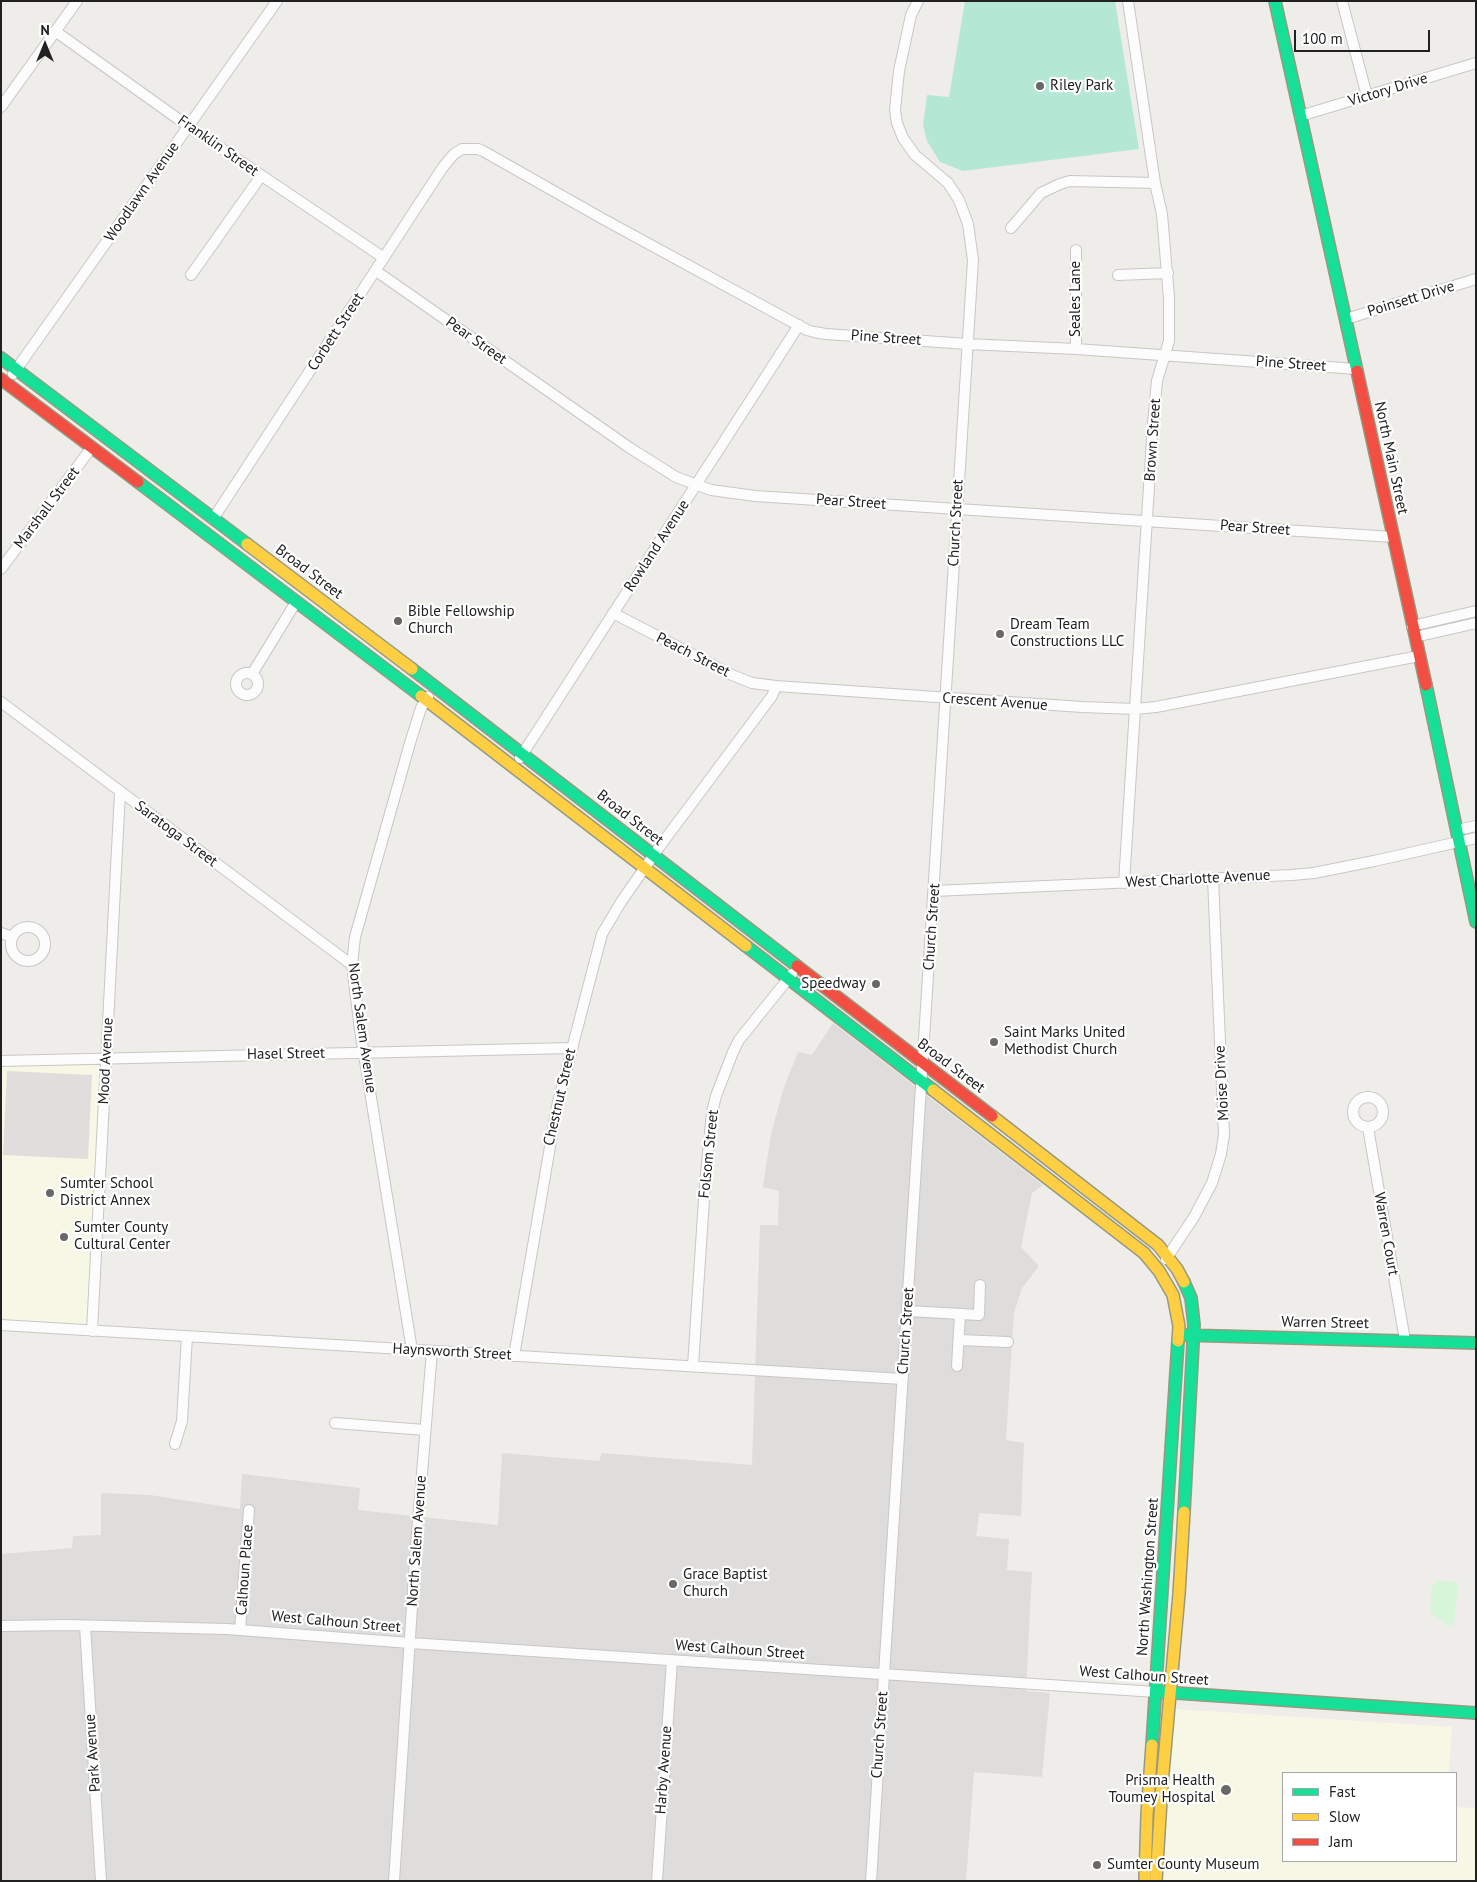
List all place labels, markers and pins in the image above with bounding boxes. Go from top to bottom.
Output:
place label: Riley Park [1050,77,1113,95]
marker: Riley Park [1034,80,1046,92]
place label: Bible Fellowship Church [408,603,515,638]
marker: Bible Fellowship Church [392,615,404,627]
place label: Dream Team Constructions LLC [1010,616,1124,651]
marker: Dream Team Constructions LLC [994,628,1006,640]
place label: Speedway [801,975,866,993]
marker: Speedway [870,978,882,990]
place label: Saint Marks United Methodist Church [1004,1024,1125,1059]
marker: Saint Marks United Methodist Church [988,1036,1000,1048]
place label: Sumter School District Annex [60,1175,153,1210]
marker: Sumter School District Annex [44,1187,56,1199]
place label: Sumter County Cultural Center [74,1219,170,1254]
marker: Sumter County Cultural Center [58,1231,70,1243]
place label: Grace Baptist Church [683,1566,768,1601]
marker: Grace Baptist Church [667,1578,679,1590]
place label: Prisma Health Toumey Hospital [1109,1772,1215,1807]
marker: Prisma Health Toumey Hospital [1219,1783,1233,1797]
place label: Sumter County Museum [1107,1856,1259,1874]
marker: Sumter County Museum [1091,1859,1103,1871]

